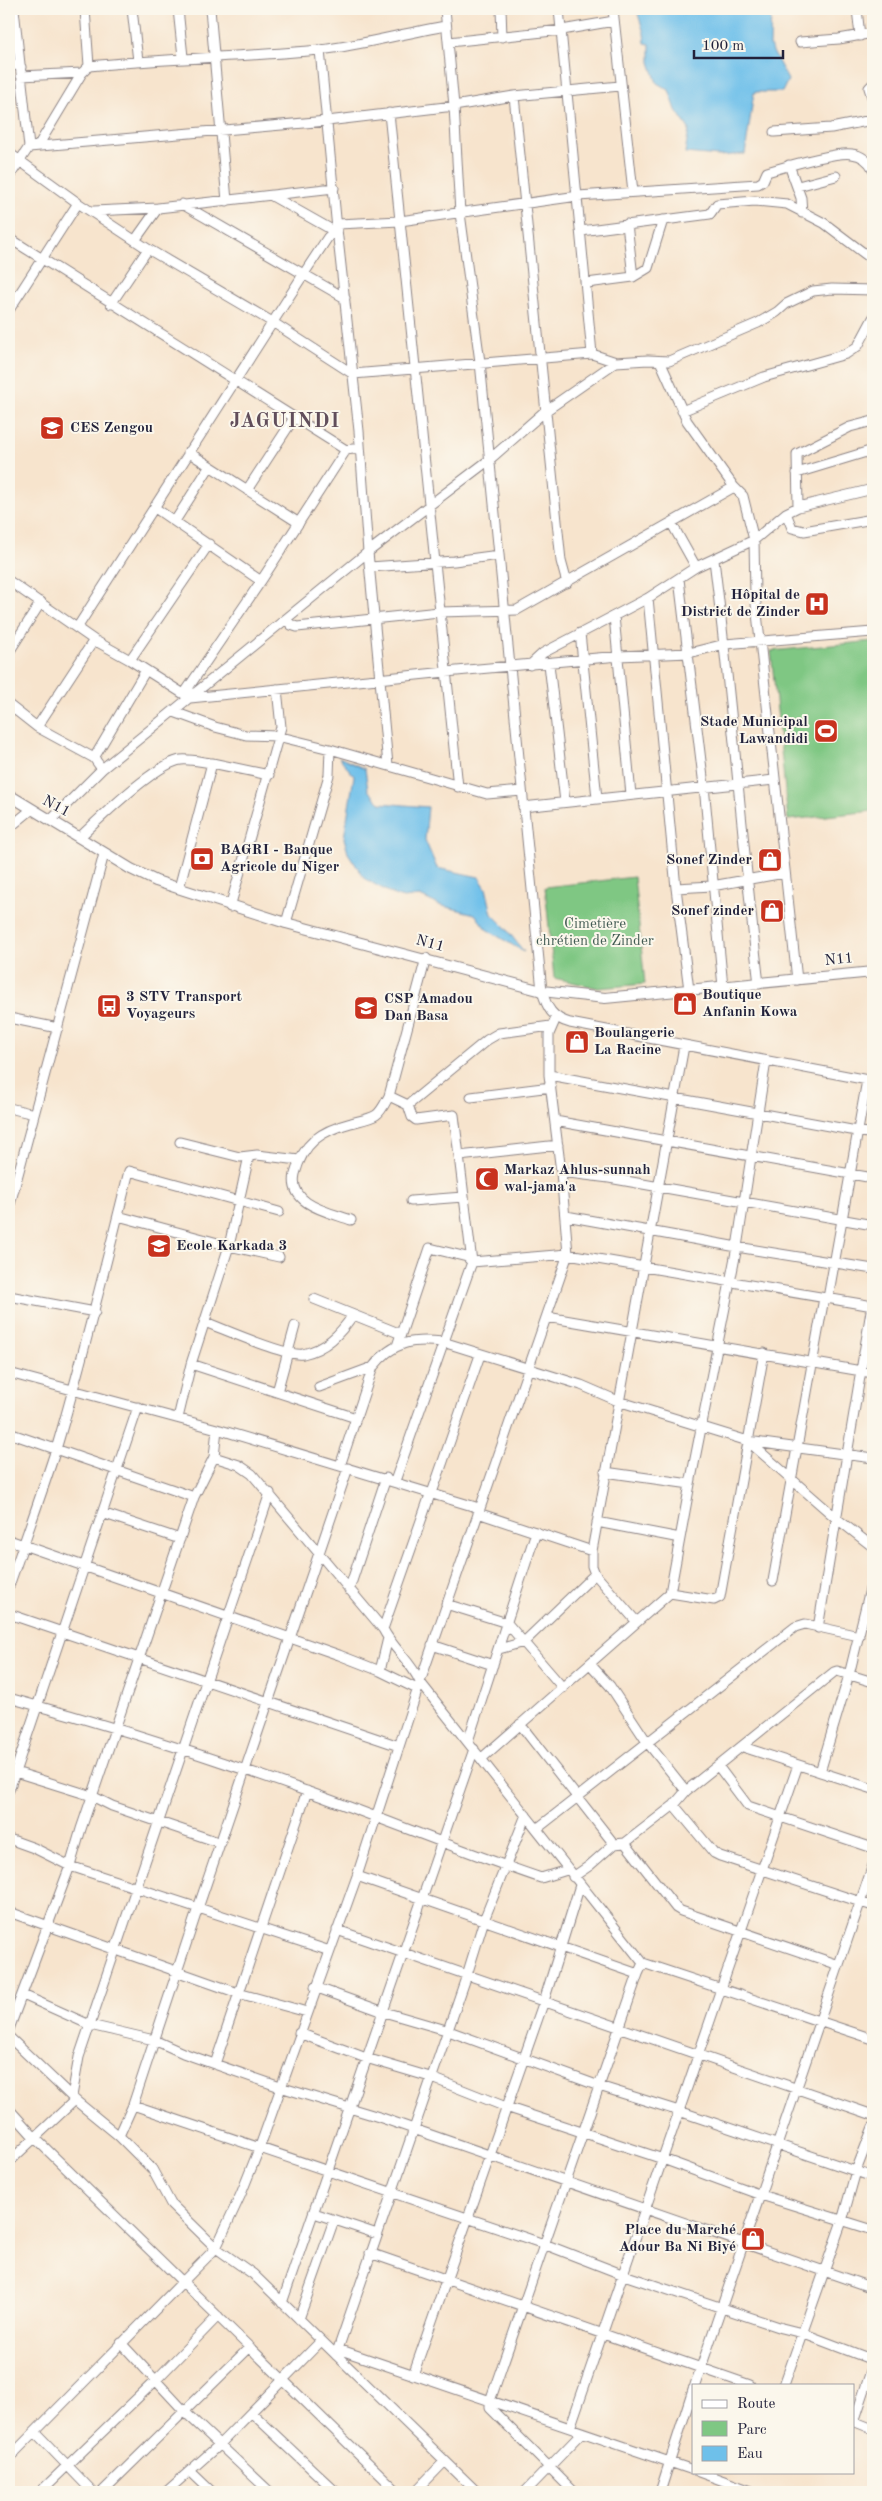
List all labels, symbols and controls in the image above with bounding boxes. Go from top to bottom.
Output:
scale bar [694,28,783,60]
text: 100 m [702,39,744,54]
district label: JAGUINDI [230,412,340,432]
school or university icon: CES Zengou [39,415,65,441]
place label: CES Zengou [70,421,153,436]
place label: Hôpital de District de Zinder [681,588,800,620]
hospital icon: Hôpital de District de Zinder [804,591,830,617]
place label: Stade Municipal Lawandidi [700,715,808,747]
sports icon: Stade Municipal Lawandidi [813,718,839,744]
street label: N11 [40,794,72,820]
place label: BAGRI - Banque Agricole du Niger [220,843,340,875]
bank icon: BAGRI - Banque Agricole du Niger [189,846,215,872]
shop icon: Sonef Zinder [757,847,783,873]
place label: Sonef Zinder [666,853,752,868]
shop icon: Sonef zinder [759,898,785,924]
place label: Sonef zinder [671,904,754,919]
park label: Cimetière chrétien de Zinder [536,917,654,949]
street label: N11 [414,933,446,955]
street label: N11 [824,951,854,969]
place label: Boutique Anfanin Kowa [702,988,798,1020]
place label: 3 STV Transport Voyageurs [126,990,243,1022]
shop icon: Boutique Anfanin Kowa [672,991,698,1017]
place label: CSP Amadou Dan Basa [384,992,473,1024]
bus stop icon: 3 STV Transport Voyageurs [96,993,122,1019]
school or university icon: CSP Amadou Dan Basa [353,995,379,1021]
place label: Boulangerie La Racine [594,1026,674,1058]
shop icon: Boulangerie La Racine [564,1029,590,1055]
place label: Markaz Ahlus-sunnah wal-jama'a [504,1163,651,1195]
mosque icon: Markaz Ahlus-sunnah wal-jama'a [474,1166,500,1192]
school or university icon: Ecole Karkada 3 [146,1233,172,1259]
place label: Ecole Karkada 3 [176,1239,287,1254]
place label: Place du Marché Adour Ba Ni Biyé [619,2223,736,2255]
shop icon: Place du Marché Adour Ba Ni Biyé [740,2226,766,2252]
legend [692,2384,854,2474]
text: Route [737,2397,775,2412]
text: Parc [737,2423,767,2438]
text: Eau [737,2447,763,2462]

